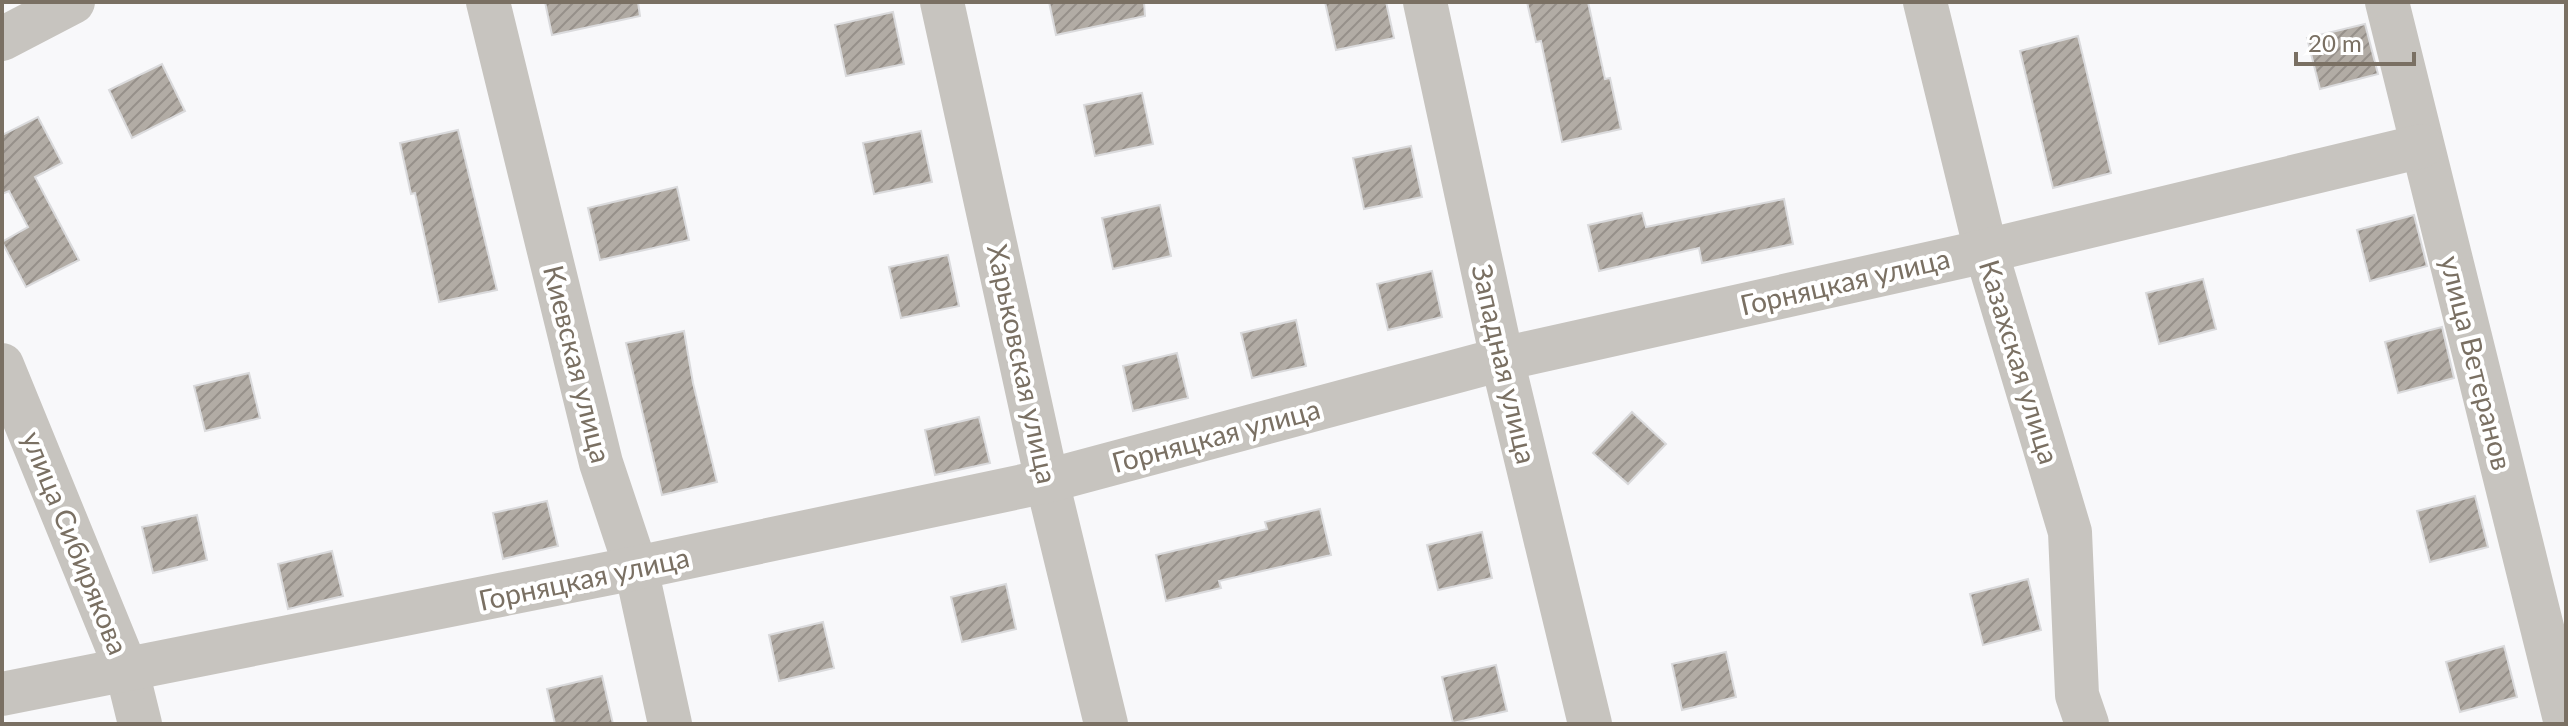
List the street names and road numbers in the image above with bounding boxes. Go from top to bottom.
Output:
street label: Горняцкая улица [1737,240,1953,322]
street label: Харьковская улица [981,241,1065,487]
street label: улица Ветеранов [2434,252,2520,473]
street label: Казахская улица [1973,256,2067,468]
street label: Киевская улица [537,261,619,466]
street label: Западная улица [1465,261,1544,467]
street label: Горняцкая улица [1108,391,1324,479]
street label: улица Сибирякова [16,426,136,659]
street label: Горняцкая улица [476,539,692,617]

